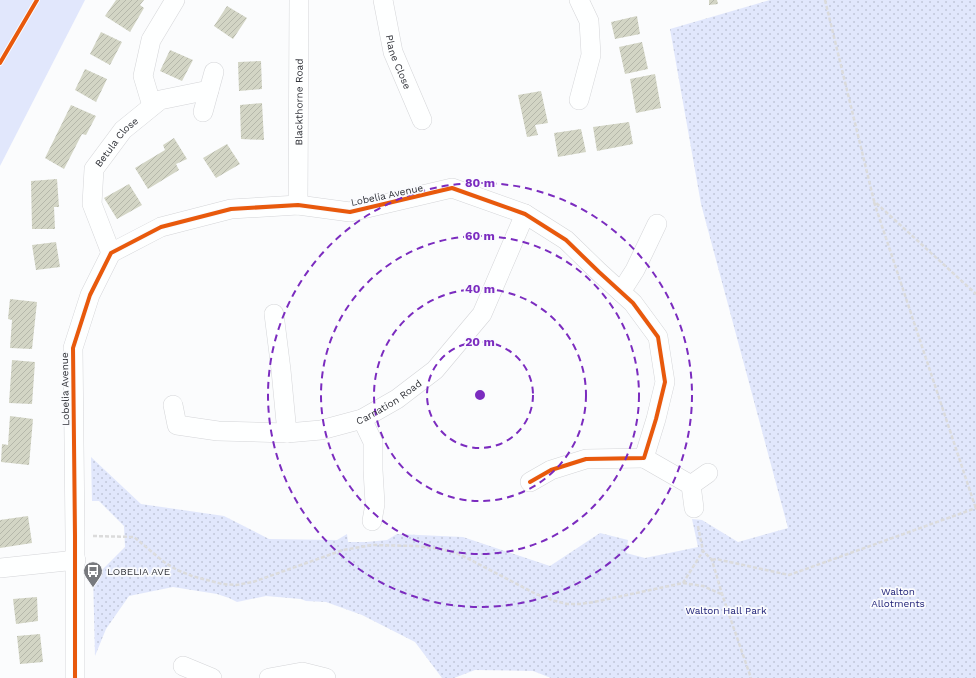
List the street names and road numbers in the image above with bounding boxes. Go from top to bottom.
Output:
street label: Plane Close [384,34,414,91]
street label: Blackthorne Road [293,59,304,145]
street label: Betula Close [92,115,140,169]
street label: Lobelia Avenue [350,182,424,208]
street label: Lobelia Avenue [59,352,71,426]
street label: Carnation Road [355,377,423,426]

